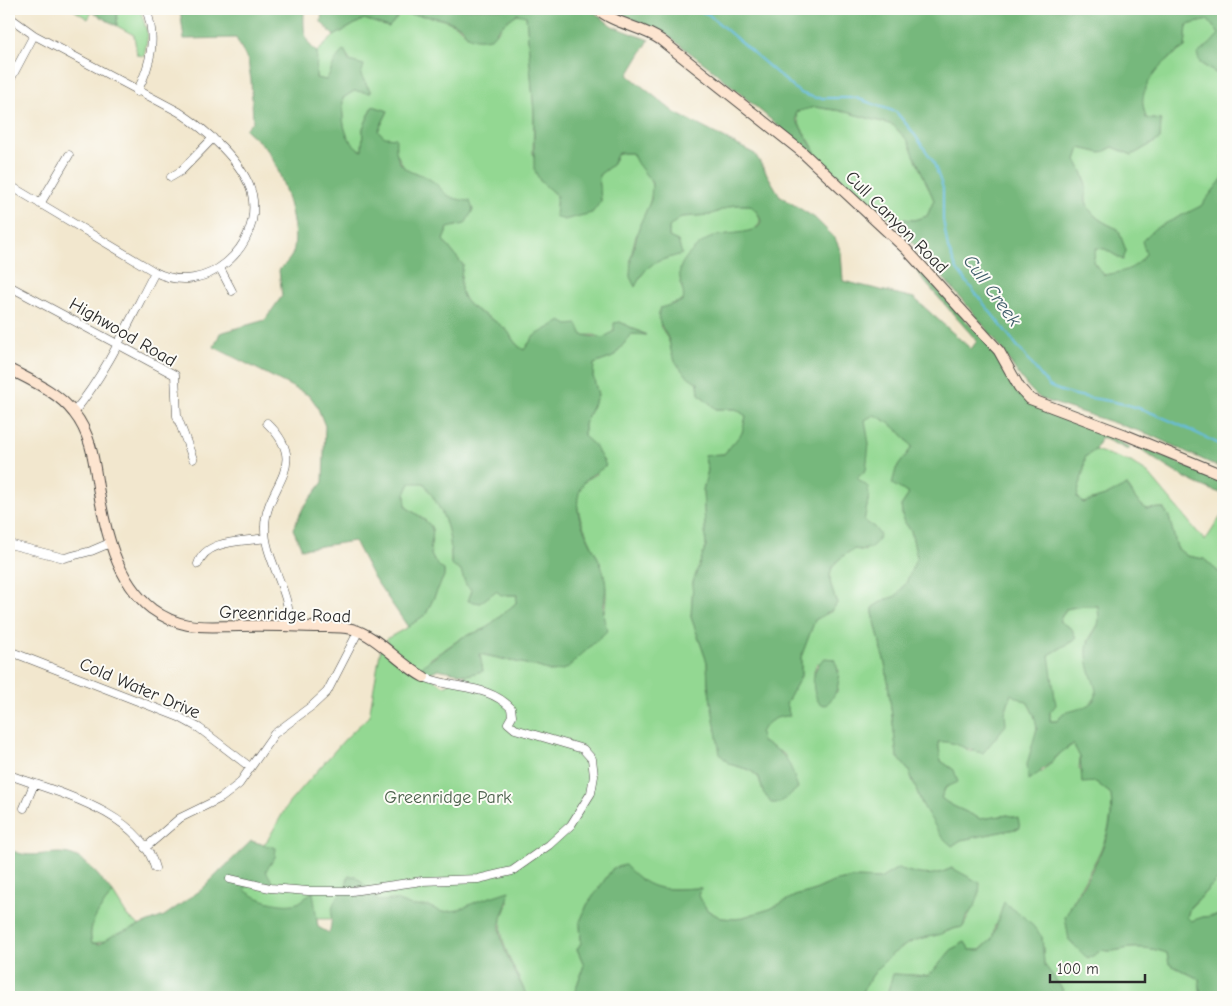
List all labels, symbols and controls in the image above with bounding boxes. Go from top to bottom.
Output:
street label: Cull Canyon Road [841,167,952,278]
water label: Cull Creek [959,250,1026,331]
street label: Highwood Road [65,293,180,372]
street label: Greenridge Road [219,602,351,627]
street label: Cold Water Drive [76,654,203,723]
park label: Greenridge Park [384,787,512,808]
scale bar [1050,951,1144,983]
text: 100 m [1057,960,1099,978]

